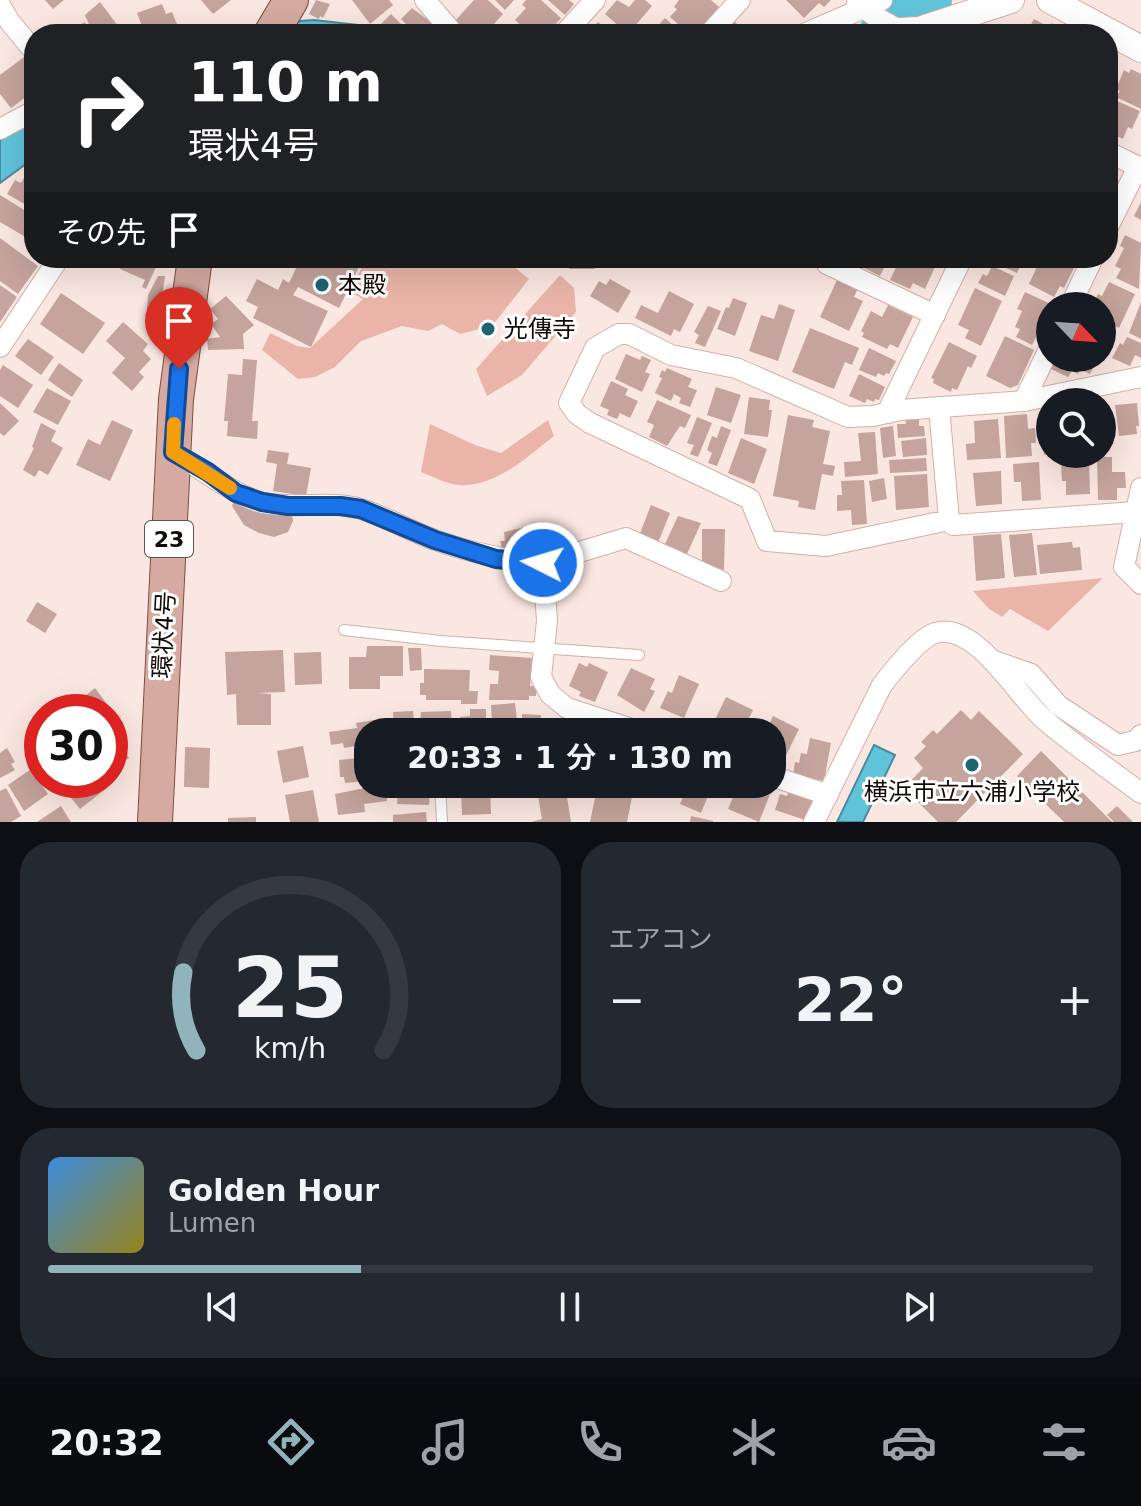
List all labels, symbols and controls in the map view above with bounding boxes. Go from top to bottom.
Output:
text: 110 m [188,49,383,114]
icon: right [56,56,160,160]
text: 環状4号 [188,125,319,166]
icon: arrive [162,208,206,252]
text: その先 [56,215,146,250]
place label: 本殿 [338,271,386,299]
marker: 本殿 [313,276,331,294]
pin [145,287,213,369]
north arrow [1036,292,1116,372]
map controls [1036,292,1116,468]
icon: arrive [157,299,201,343]
place label: 光傳寺 [504,315,576,343]
marker: 光傳寺 [479,320,497,338]
button: search [1036,388,1116,468]
road number: 23 [145,521,193,557]
position arrow [501,521,585,605]
street label: 環状4号 [148,591,180,679]
speed limit sign: 30 [24,694,128,798]
text: 20:33 · 1 分 · 130 m [407,740,733,775]
marker: 横浜市立六浦小学校 [963,756,981,774]
place label: 横浜市立六浦小学校 [864,778,1080,806]
text: エアコン [609,924,713,954]
text: 25 [232,940,348,1037]
text: 22° [794,965,908,1035]
text: − [609,974,645,1025]
text: + [1056,974,1093,1025]
text: km/h [254,1031,326,1065]
text: Golden Hour [168,1173,379,1208]
text: Lumen [168,1208,256,1238]
icon: previous [200,1285,244,1329]
icon: pause [548,1285,592,1329]
icon: next [897,1285,941,1329]
icon: directions [263,1414,319,1470]
icon: music [417,1414,473,1470]
icon: phone [572,1414,628,1470]
icon: climate [726,1414,782,1470]
icon: car [881,1414,937,1470]
icon: filters [1036,1414,1092,1470]
text: 20:32 [49,1422,164,1463]

